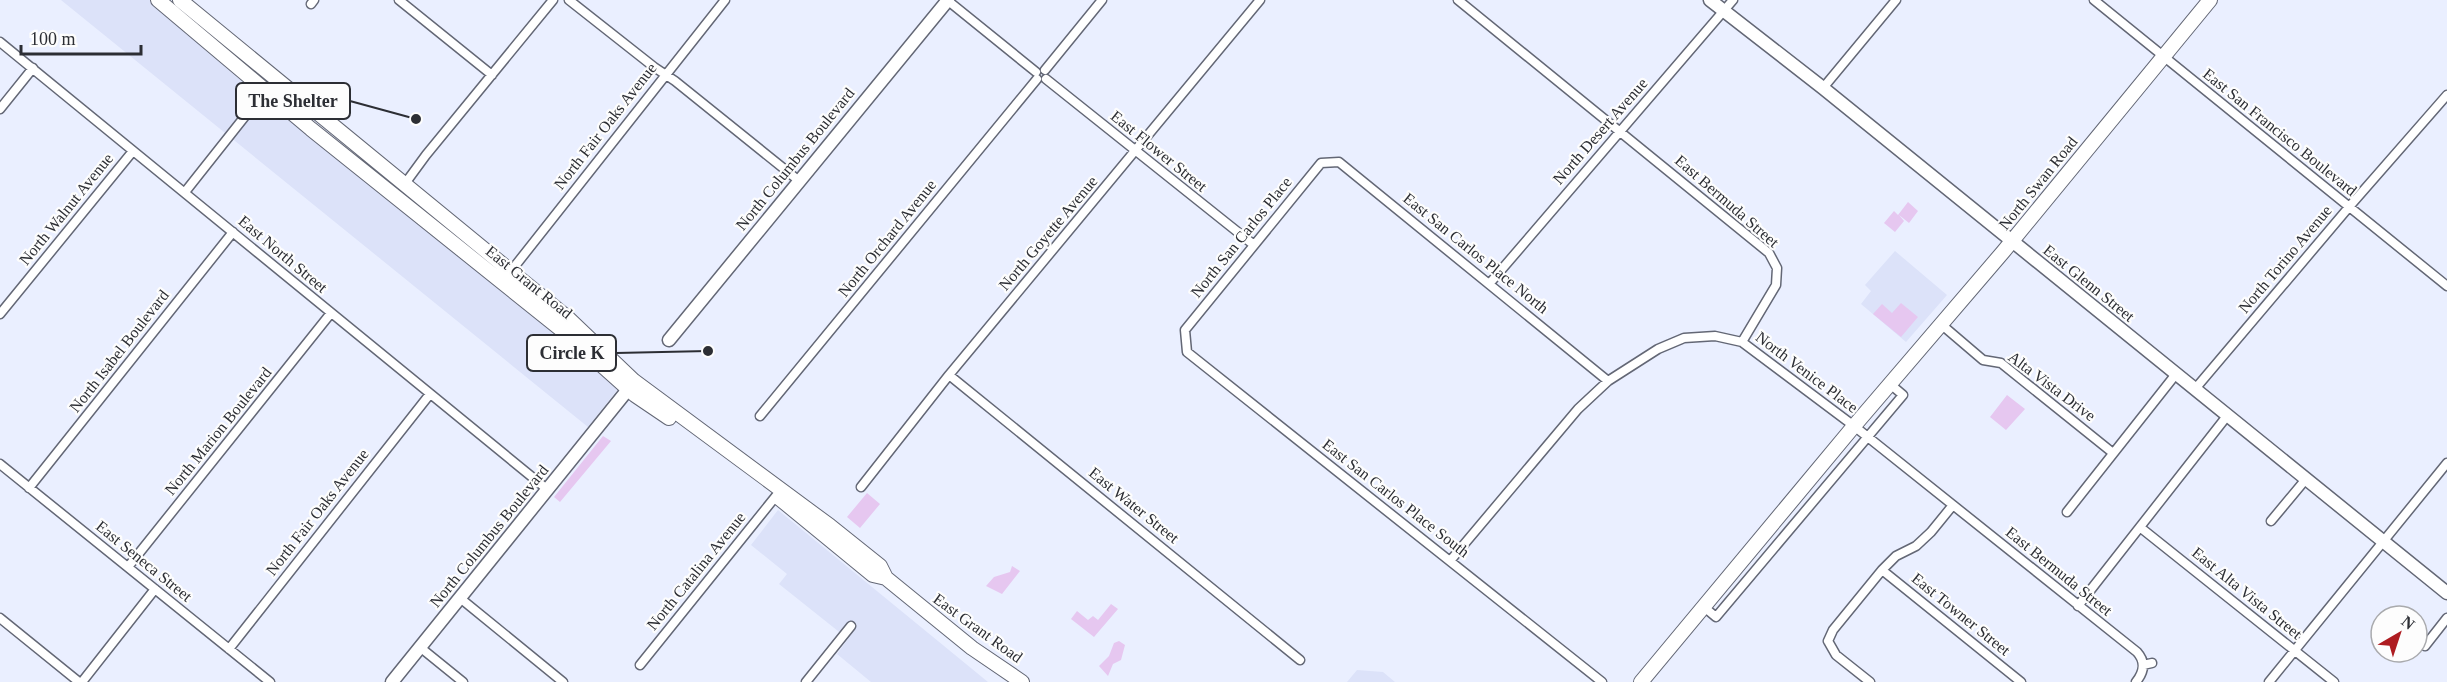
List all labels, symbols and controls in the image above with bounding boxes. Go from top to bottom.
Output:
scale bar [21,18,141,56]
text: 100 m [30,29,76,49]
street label: North Fair Oaks Avenue [550,59,660,193]
street label: East San Francisco Boulevard [2200,65,2360,199]
street label: North Desert Avenue [1549,75,1651,187]
callout: The Shelter [236,83,350,119]
street label: North Columbus Boulevard [732,85,858,233]
text: The Shelter [248,91,338,111]
street label: East Flower Street [1108,107,1211,195]
street label: North Swan Road [1995,133,2081,233]
street label: North Walnut Avenue [16,150,116,268]
street label: East Bermuda Street [1672,151,1783,251]
street label: North Goyette Avenue [995,173,1101,294]
street label: North San Carlos Place [1187,173,1295,301]
street label: North Orchard Avenue [835,176,939,300]
street label: East San Carlos Place North [1400,189,1552,317]
street label: North Torino Avenue [2235,202,2335,316]
street label: East North Street [235,212,331,296]
street label: East Glenn Street [2040,241,2138,325]
street label: East Grant Road [483,242,575,322]
street label: North Isabel Boulevard [66,287,172,415]
street label: North Venice Place [1753,328,1861,416]
callout: Circle K [527,335,616,371]
text: Circle K [539,343,605,363]
street label: Alta Vista Drive [2005,348,2099,424]
street label: North Marion Boulevard [161,364,275,498]
street label: East San Carlos Place South [1319,435,1473,561]
street label: North Fair Oaks Avenue [262,445,372,579]
street label: North Columbus Boulevard [426,462,552,610]
street label: East Water Street [1086,464,1183,547]
street label: North Catalina Avenue [643,509,749,633]
street label: East Seneca Street [93,517,196,605]
street label: East Bermuda Street [2003,523,2116,619]
street label: East Alta Vista Street [2189,544,2306,643]
street label: East Towner Street [1909,569,2014,659]
street label: East Grant Road [930,590,1026,666]
north arrow [2369,604,2429,664]
text: N [2398,612,2418,633]

